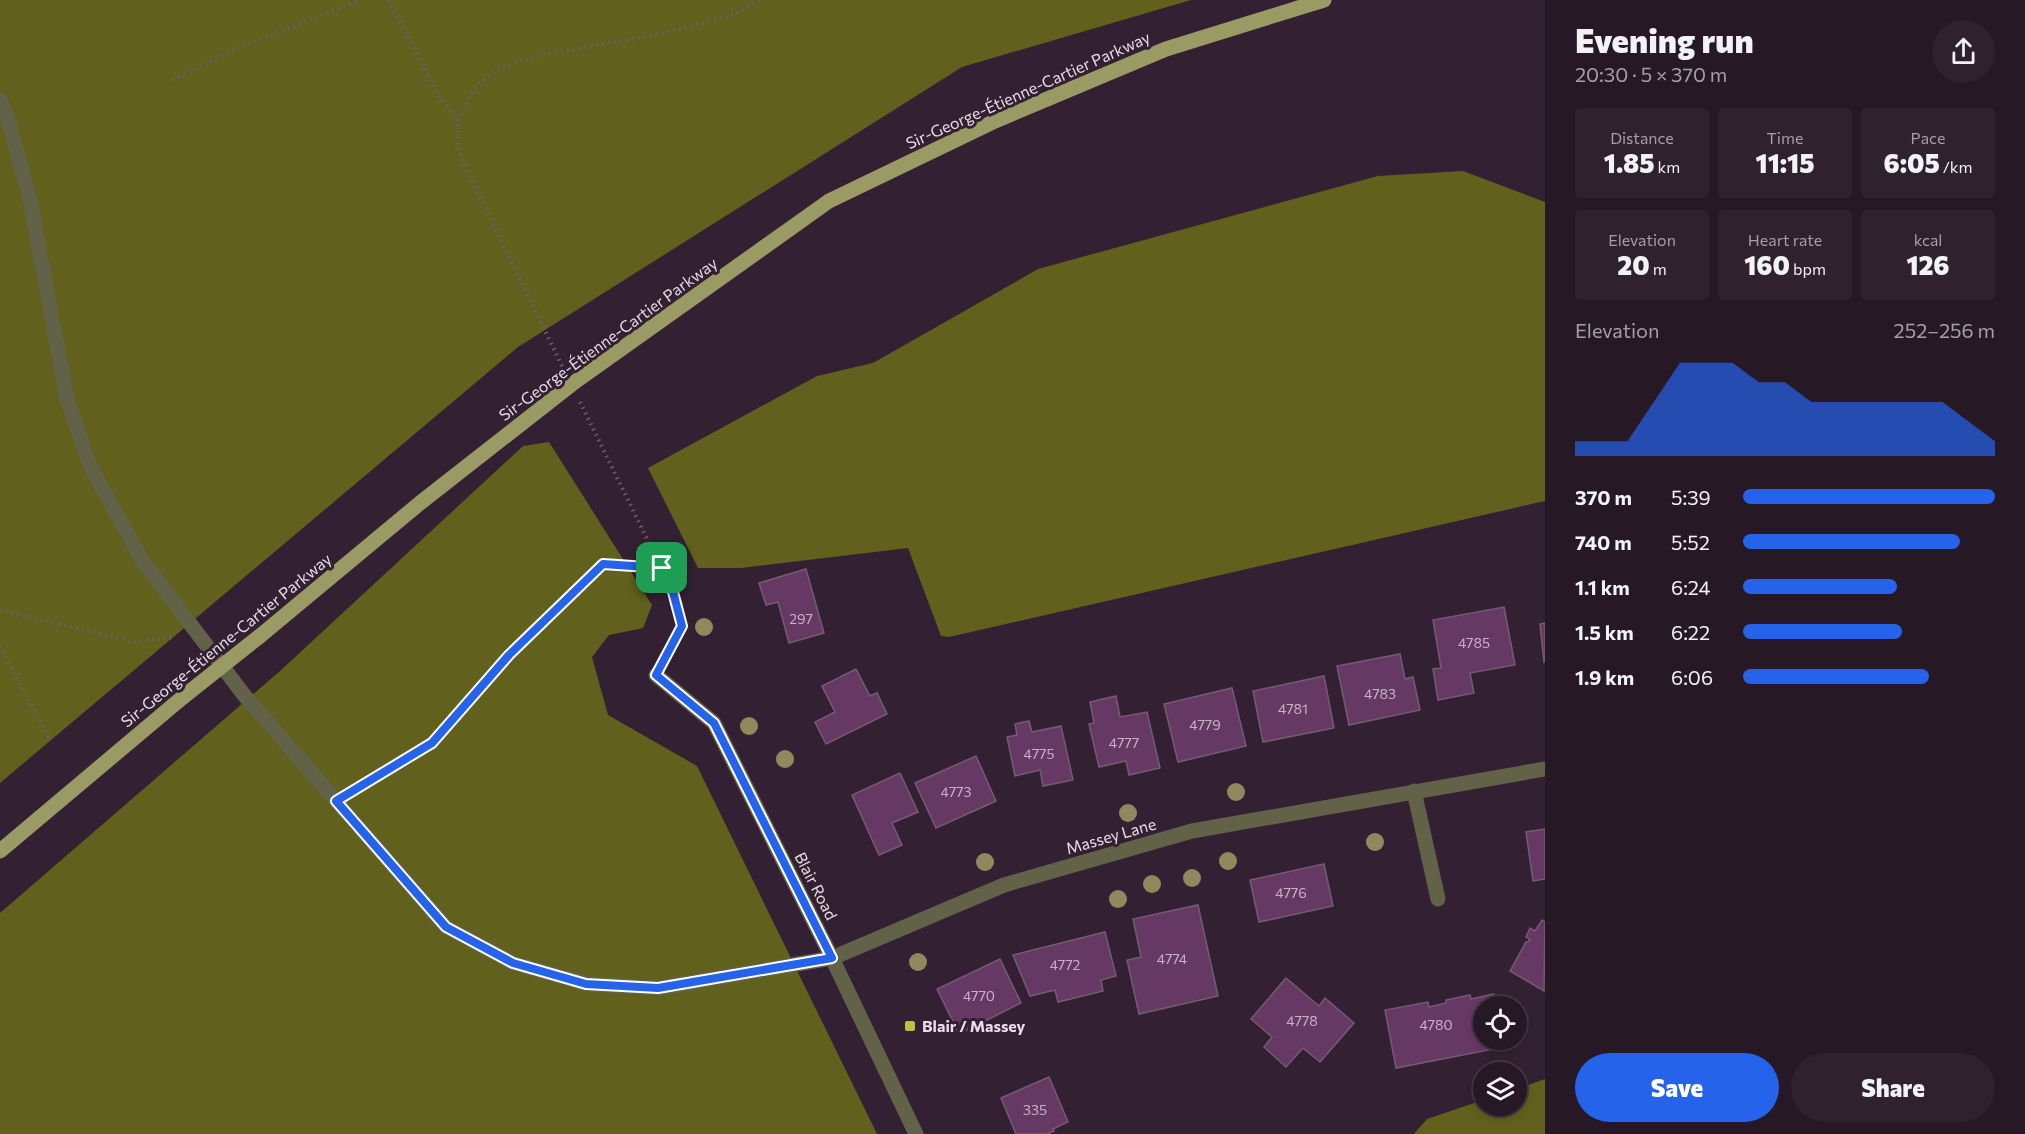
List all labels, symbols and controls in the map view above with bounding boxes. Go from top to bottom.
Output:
text: Evening run [1575,19,1754,60]
button: share [1932,20,1995,83]
street label: Sir-George-Étienne-Cartier Parkway [903,27,1153,152]
text: 20:30 · 5 × 370 m [1575,62,1727,86]
text: Distance [1610,128,1674,147]
text: Time [1767,128,1803,147]
text: Pace [1911,128,1945,147]
text: 1.85 [1604,147,1654,178]
text: 11:15 [1756,147,1814,178]
text: 6:05 [1883,147,1940,178]
text: km [1654,157,1680,176]
text: /km [1940,157,1973,176]
text: Elevation [1608,230,1676,249]
text: Heart rate [1748,230,1822,249]
text: kcal [1914,230,1942,249]
text: 20 [1617,249,1650,280]
text: 160 [1744,249,1790,280]
text: 126 [1906,249,1950,280]
street label: Sir-George-Étienne-Cartier Parkway [495,253,721,424]
text: m [1650,259,1667,278]
text: bpm [1790,259,1826,278]
text: Elevation [1575,318,1660,342]
text: 252–256 m [1894,318,1995,342]
text: 370 m [1575,485,1632,509]
text: 5:39 [1671,485,1711,509]
text: 740 m [1575,530,1632,554]
text: 5:52 [1671,530,1710,554]
pin [636,542,687,593]
street label: Sir-George-Étienne-Cartier Parkway [117,549,335,730]
icon: arrive [645,551,678,584]
text: 1.1 km [1575,575,1630,599]
text: 6:24 [1671,575,1711,599]
house number: 297 [789,610,813,627]
text: 1.5 km [1575,620,1634,644]
text: 6:22 [1671,620,1710,644]
house number: 4785 [1458,634,1490,651]
text: 1.9 km [1575,665,1634,689]
text: 6:06 [1671,665,1713,689]
house number: 4783 [1364,685,1396,702]
house number: 4781 [1278,700,1308,717]
house number: 4779 [1189,716,1221,733]
house number: 4777 [1109,734,1139,751]
house number: 4775 [1024,745,1054,762]
house number: 4773 [941,783,971,800]
street label: Massey Lane [1064,814,1158,857]
street label: Blair Road [791,849,842,923]
house number: 4776 [1275,884,1307,901]
house number: 4774 [1157,950,1188,967]
house number: 4772 [1050,956,1081,973]
house number: 4770 [963,987,995,1004]
map controls [1473,996,1527,1116]
button: locate [1473,996,1527,1050]
house number: 4778 [1286,1012,1318,1029]
place label: Blair / Massey [922,1016,1026,1035]
house number: 4780 [1419,1016,1453,1033]
marker: Blair / Massey [903,1019,917,1033]
button: Save [1575,1053,1779,1122]
button: Share [1791,1053,1995,1122]
button: layers [1473,1062,1527,1116]
house number: 335 [1023,1101,1047,1118]

